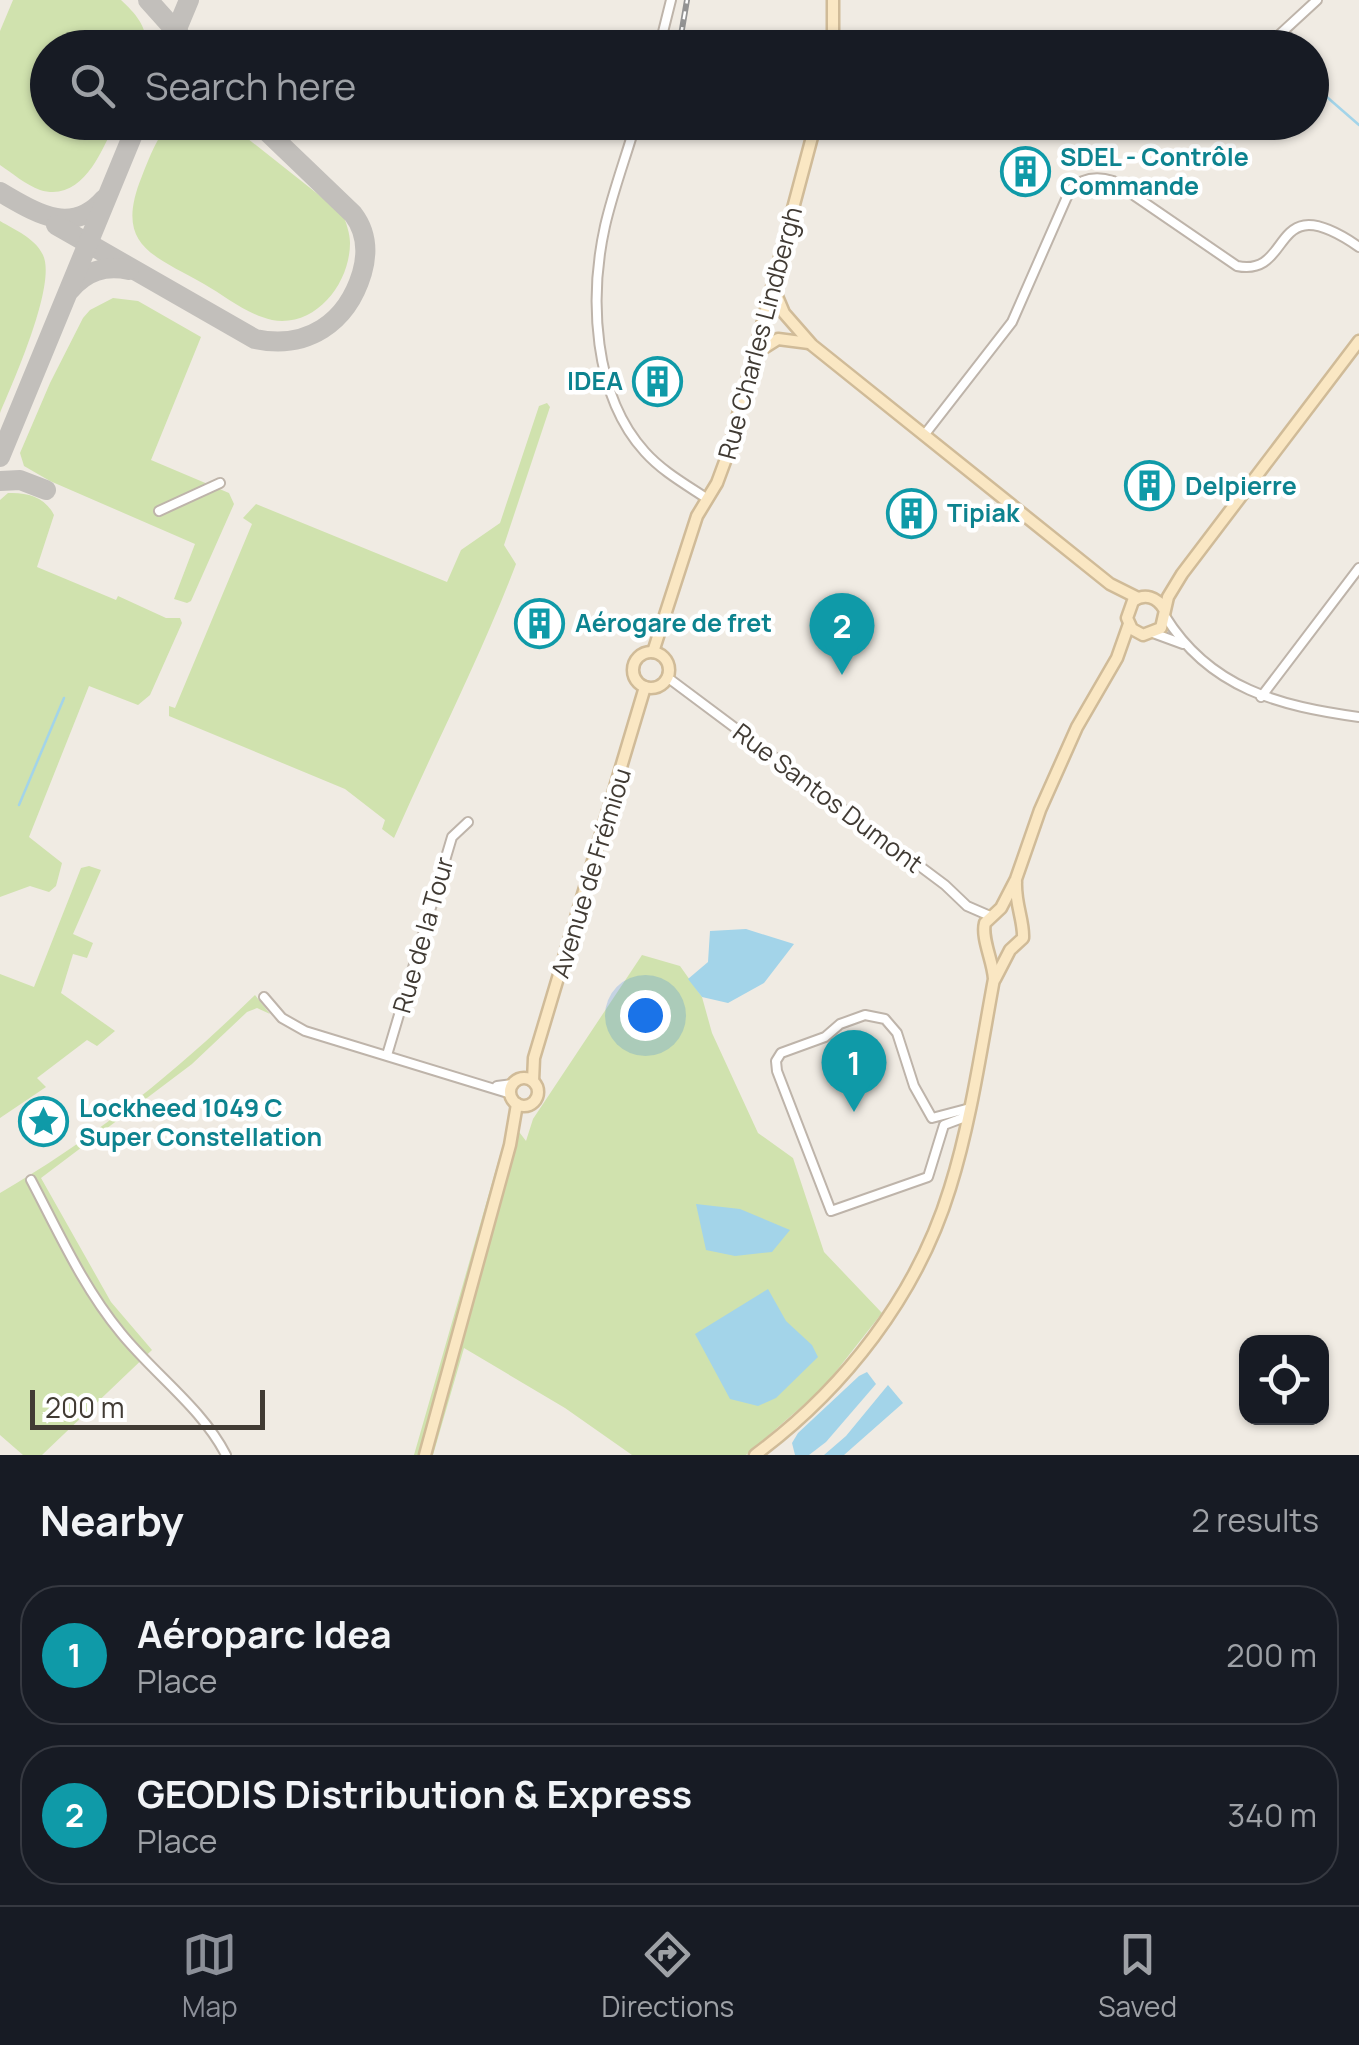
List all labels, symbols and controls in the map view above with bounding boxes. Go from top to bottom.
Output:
search box [30,30,1329,140]
icon: search [65,58,120,113]
text: Search here [145,59,356,111]
place label: SDEL - Contrôle Commande [1060,139,1249,203]
building icon: SDEL - Contrôle Commande [999,145,1051,197]
street label: Rue Charles Lindbergh [709,203,810,463]
building icon: IDEA [632,355,684,407]
place label: IDEA [567,363,623,398]
building icon: Delpierre [1124,460,1176,512]
place label: Delpierre [1185,468,1297,503]
building icon: Tipiak [886,487,938,539]
place label: Tipiak [947,495,1020,530]
pin: 2 [810,592,874,675]
building icon: Aérogare de fret [514,597,566,649]
place label: Aérogare de fret [575,605,772,640]
street label: Rue Santos Dumont [726,715,930,881]
street label: Avenue de Frémiou [542,764,639,982]
street label: Rue de la Tour [384,853,462,1017]
your location [620,990,671,1041]
pin: 1 [822,1030,886,1112]
place label: Lockheed 1049 C Super Constellation [79,1090,322,1154]
place icon: Lockheed 1049 C Super Constellation [18,1096,70,1148]
map controls [1239,1335,1329,1425]
button: locate [1239,1335,1329,1425]
scale bar [30,1385,265,1430]
text: 200 m [45,1388,124,1426]
text: Nearby [40,1491,184,1549]
text: 2 results [1192,1498,1319,1542]
text: Aéroparc Idea [137,1607,392,1659]
text: 1 [67,1633,82,1677]
text: 200 m [1226,1633,1317,1677]
text: Place [137,1659,218,1703]
text: GEODIS Distribution & Express [137,1767,692,1819]
text: 2 [65,1793,84,1837]
text: 340 m [1227,1793,1317,1837]
text: Place [137,1819,218,1863]
tab: Map [182,1927,238,2025]
tab: Directions [602,1927,734,2025]
tab: Saved [1098,1927,1177,2025]

